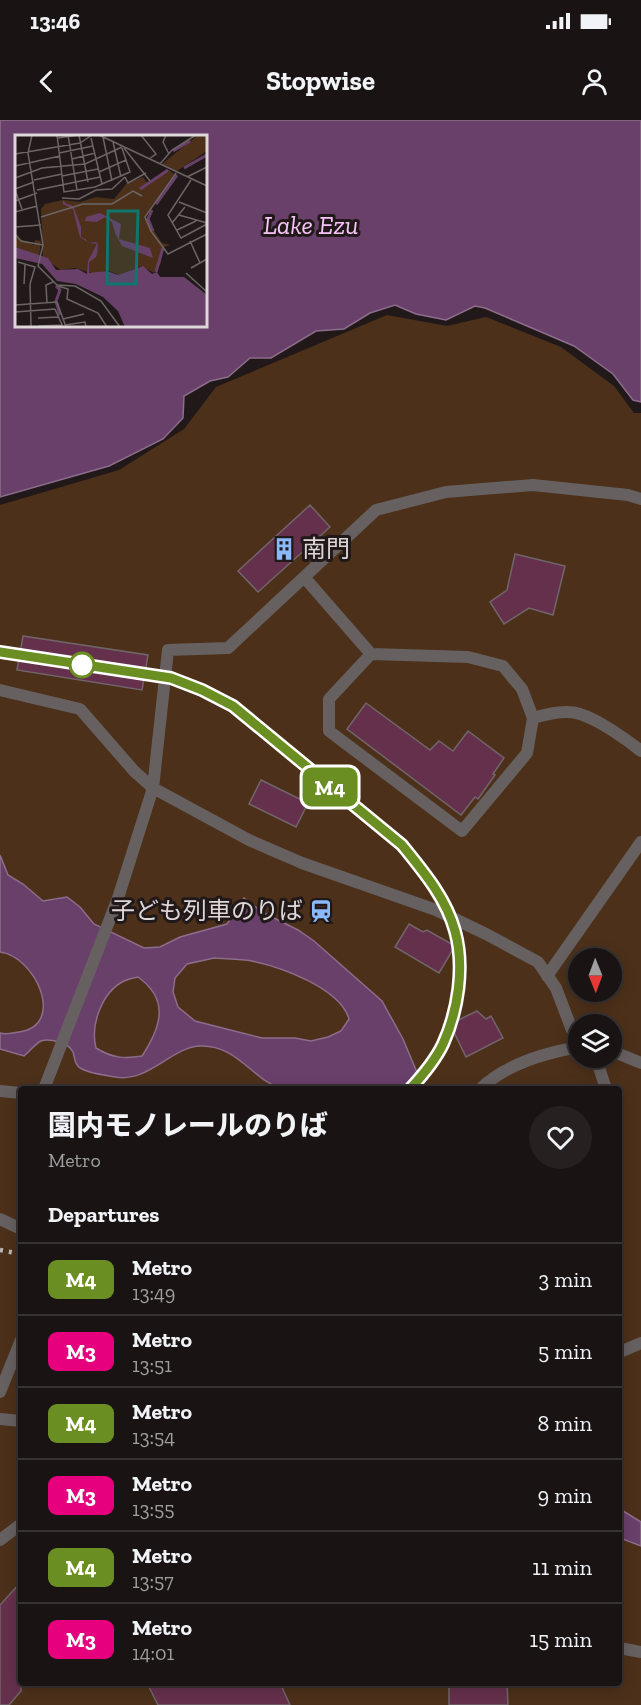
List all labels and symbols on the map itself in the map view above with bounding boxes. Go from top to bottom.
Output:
inset map [15,135,207,327]
water label: Lake Ezu [263,209,359,241]
place label: 南門 [302,534,350,563]
building icon: 南門 [271,536,297,562]
unlabelled marker [69,652,95,678]
line badge: M4 [303,768,357,806]
place label: 子ども列車のりば [111,896,303,925]
station icon: 子ども列車のりば [308,898,334,924]
north arrow [568,948,622,1002]

